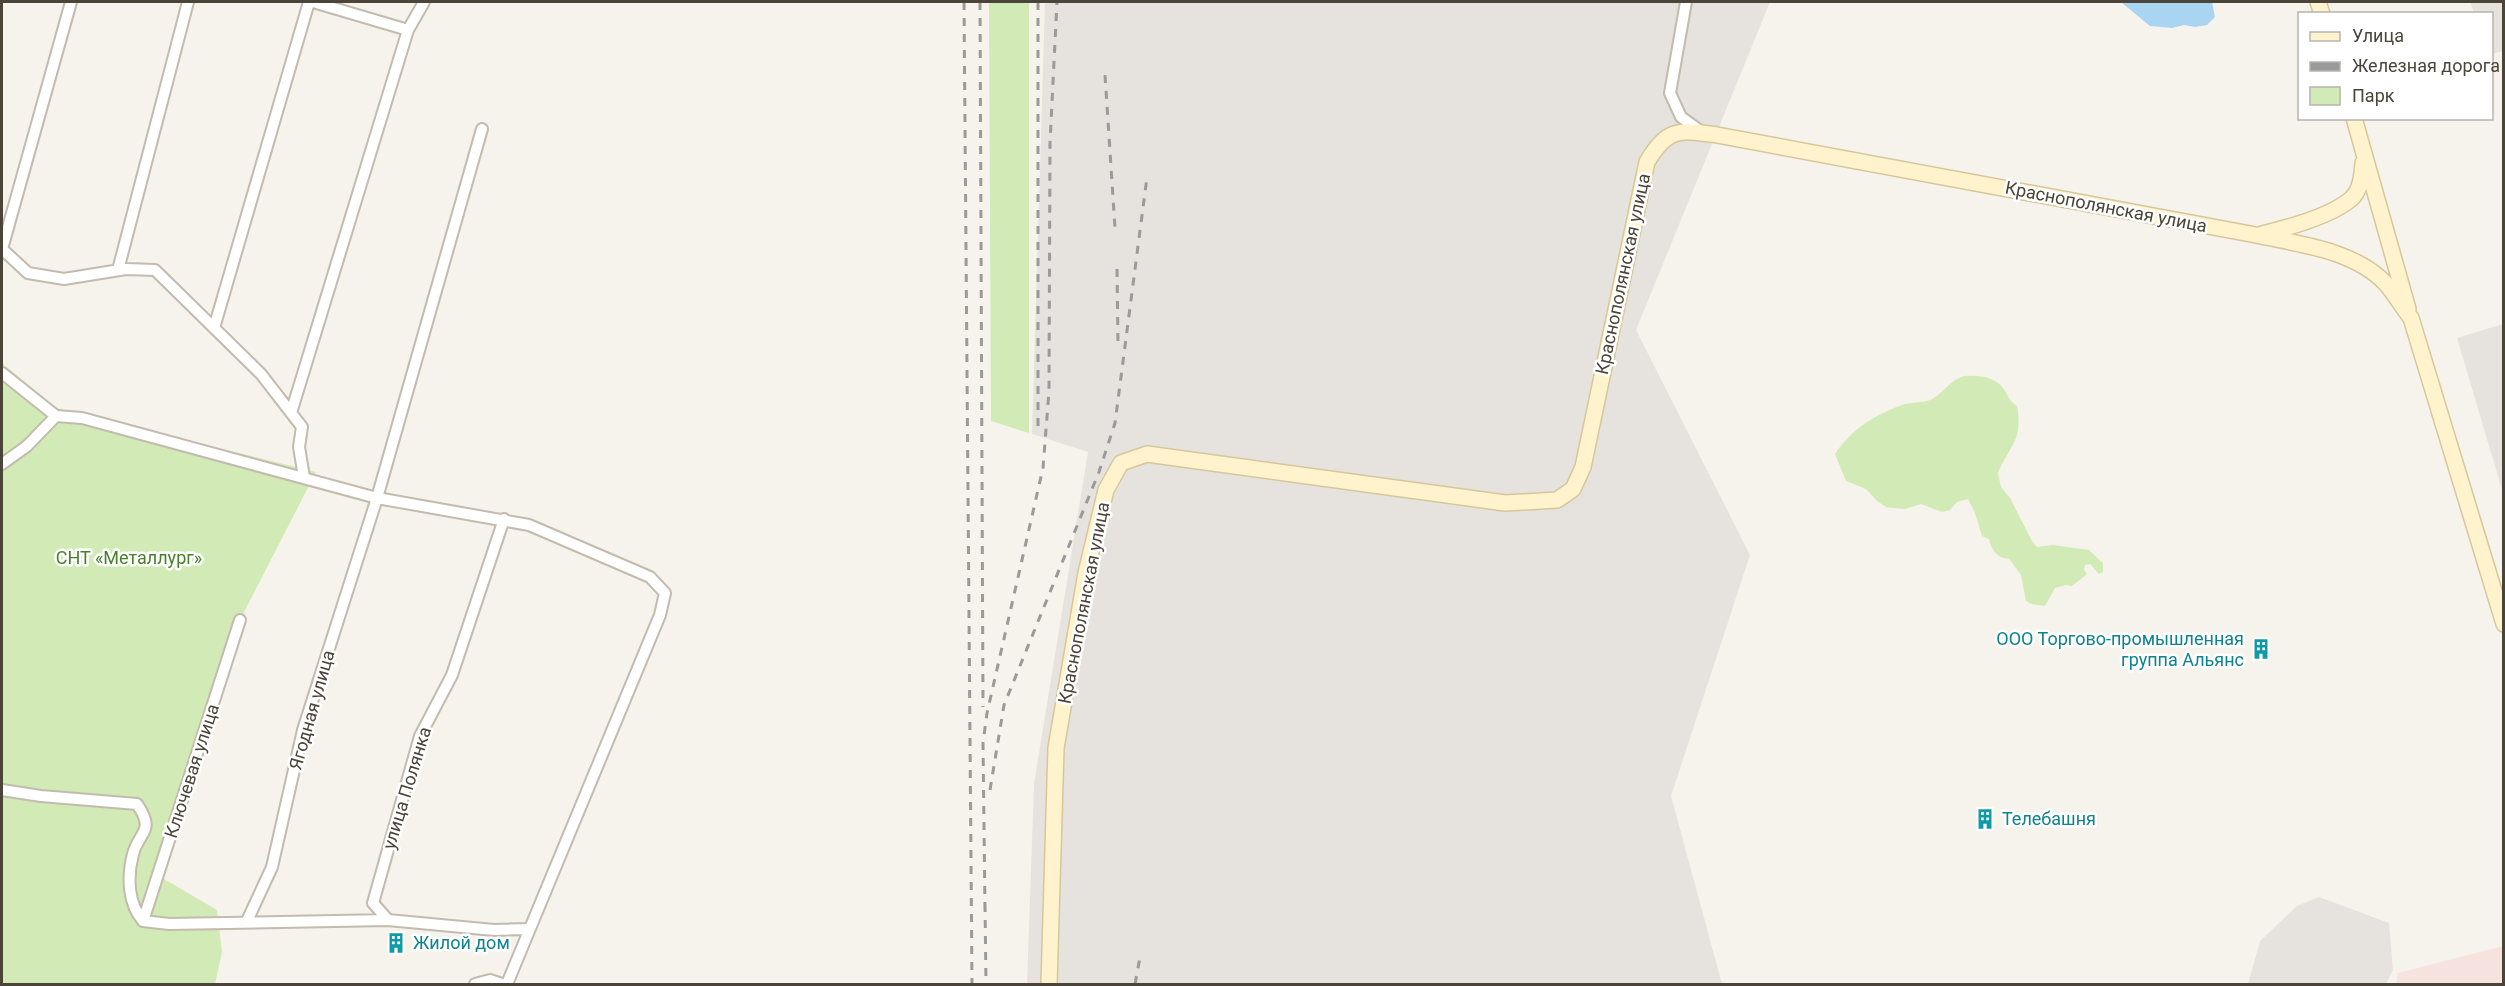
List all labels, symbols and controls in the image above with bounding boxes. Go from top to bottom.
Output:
legend [2298,12,2493,120]
text: Улица [2352,25,2404,46]
text: Железная дорога [2352,55,2500,76]
text: Парк [2352,85,2395,106]
street label: Краснополянская улица [1591,171,1654,376]
street label: Краснополянская улица [2003,177,2209,236]
street label: Краснополянская улица [1054,500,1113,706]
park label: СНТ «Металлург» [56,547,202,568]
place label: ООО Торгово-промышленная группа Альянс [1996,628,2244,670]
building icon: ООО Торгово-промышленная группа Альянс [2249,637,2273,661]
street label: Ягодная улица [284,648,339,772]
street label: Ключевая улица [160,701,223,841]
street label: улица Полянка [378,724,435,852]
building icon: Телебашня [1973,807,1997,831]
place label: Телебашня [2002,808,2096,829]
building icon: Жилой дом [384,931,408,955]
place label: Жилой дом [413,932,510,953]

